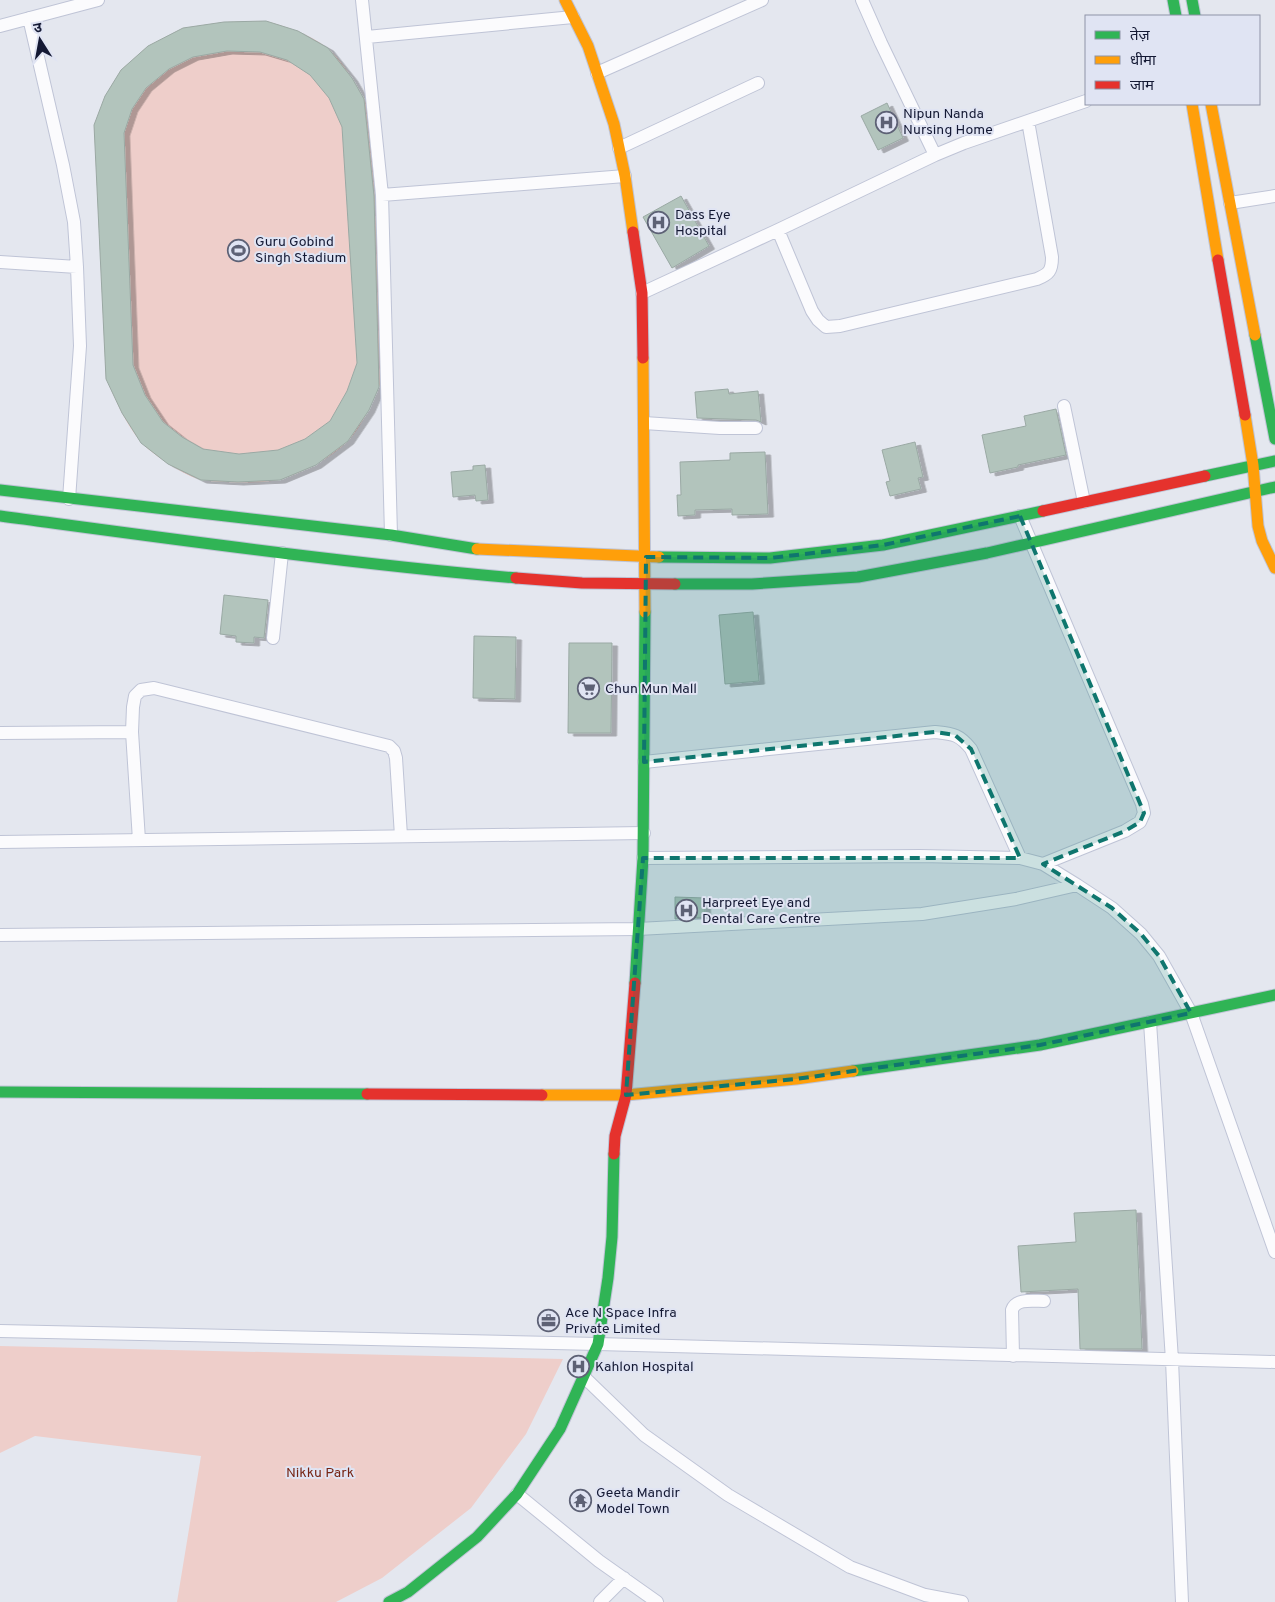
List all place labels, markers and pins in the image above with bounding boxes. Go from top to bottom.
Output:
place label: Nipun Nanda Nursing Home [903,106,993,139]
hospital icon: Nipun Nanda Nursing Home [875,110,899,134]
place label: Dass Eye Hospital [675,207,731,240]
hospital icon: Dass Eye Hospital [647,211,671,235]
place label: Guru Gobind Singh Stadium [255,234,346,267]
sports icon: Guru Gobind Singh Stadium [227,238,251,262]
supermarket icon: Chun Mun Mall [577,677,601,701]
place label: Chun Mun Mall [605,681,697,698]
place label: Harpreet Eye and Dental Care Centre [702,895,821,928]
hospital icon: Harpreet Eye and Dental Care Centre [674,899,698,923]
place label: Ace N Space Infra Private Limited [565,1305,677,1338]
office icon: Ace N Space Infra Private Limited [537,1309,561,1333]
hospital icon: Kahlon Hospital [567,1355,591,1379]
place label: Kahlon Hospital [595,1359,694,1376]
place label: Geeta Mandir Model Town [596,1485,681,1518]
temple icon: Geeta Mandir Model Town [568,1489,592,1513]

